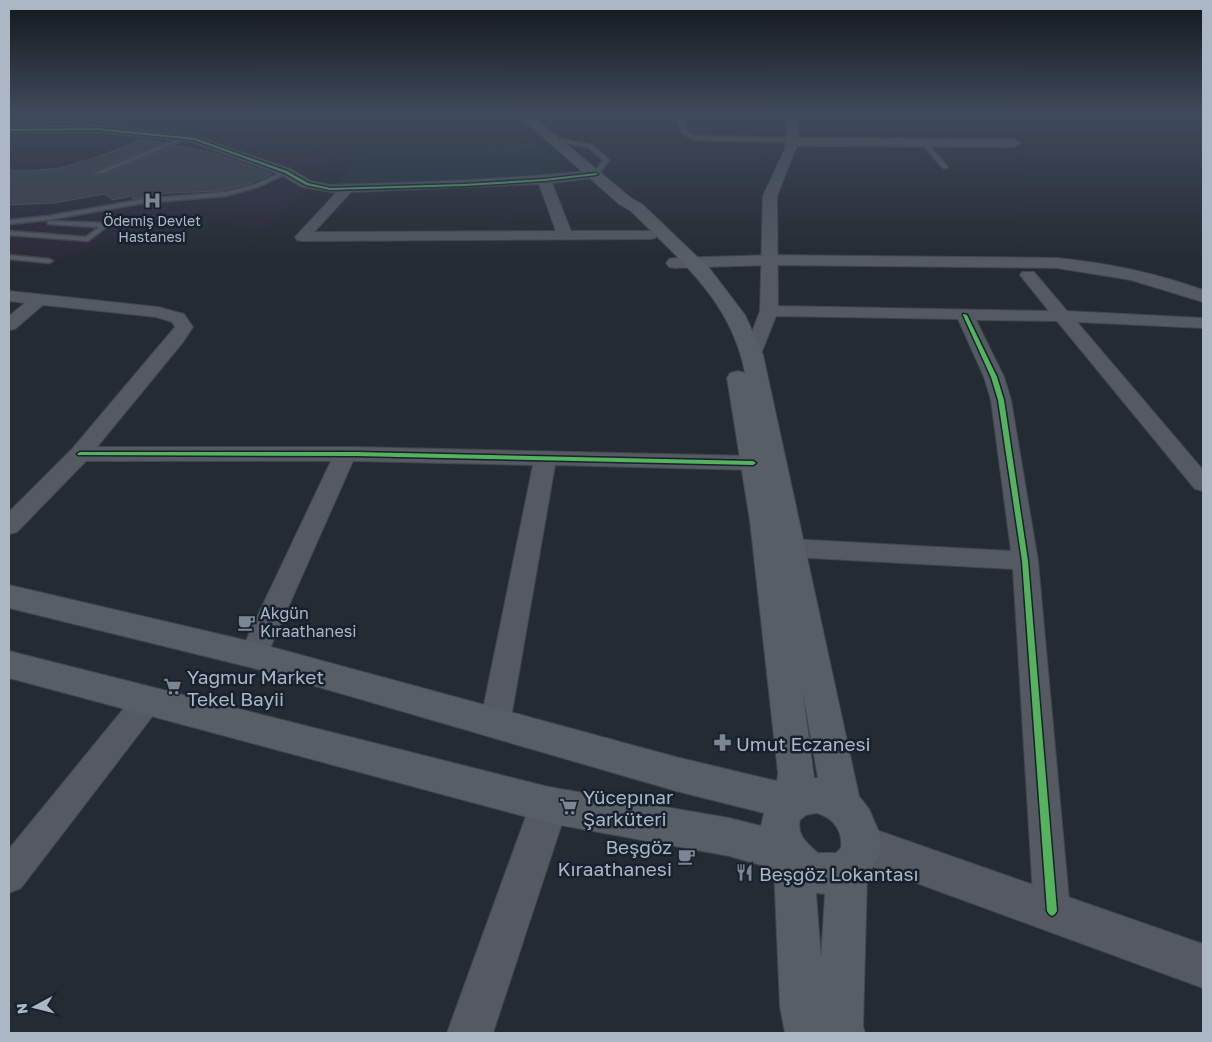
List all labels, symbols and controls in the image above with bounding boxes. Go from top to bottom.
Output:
hospital icon: Ödemiş Devlet Hastanesi [142,190,162,210]
place label: Ödemiş Devlet Hastanesi [103,212,201,245]
place label: Akgün Kıraathanesi [260,603,357,641]
cafe icon: Akgün Kıraathanesi [236,612,256,632]
place label: Yağmur Market Tekel Bayii [187,665,324,710]
supermarket icon: Yağmur Market Tekel Bayii [163,677,183,697]
place label: Umut Eczanesi [736,732,871,755]
pharmacy icon: Umut Eczanesi [712,733,732,753]
place label: Yücepınar Şarküteri [583,785,674,830]
supermarket icon: Yücepınar Şarküteri [559,797,579,817]
place label: Beşgöz Kıraathanesi [557,835,672,880]
cafe icon: Beşgöz Kıraathanesi [676,847,696,867]
place label: Beşgöz Lokantası [759,862,919,885]
restaurant icon: Beşgöz Lokantası [735,863,755,883]
north arrow [10,982,60,1032]
text: N [13,1002,31,1015]

